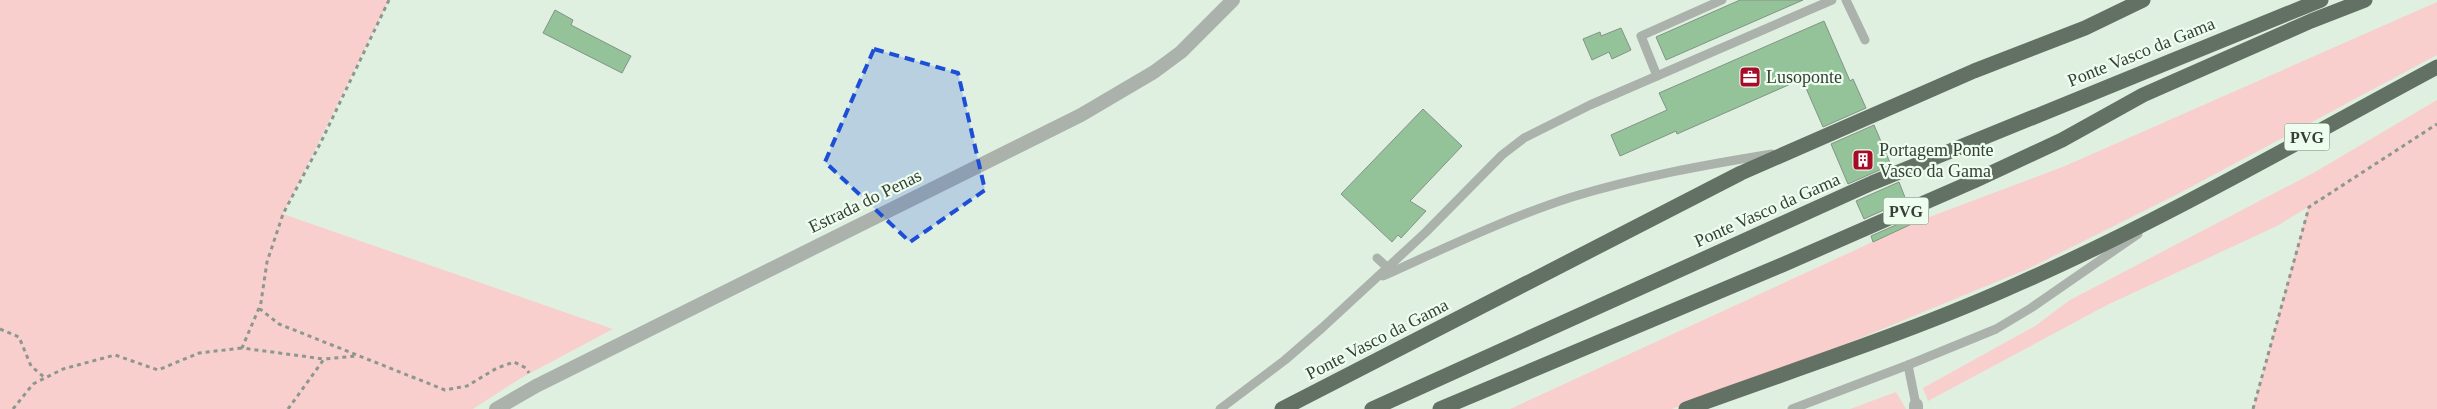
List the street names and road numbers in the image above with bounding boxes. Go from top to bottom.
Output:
street label: Ponte Vasco da Gama [2064,13,2218,91]
road number: PVG [2284,124,2330,150]
street label: Estrada do Penas [805,165,925,237]
street label: Ponte Vasco da Gama [1691,169,1843,251]
road number: PVG [1884,198,1928,225]
street label: Ponte Vasco da Gama [1302,294,1452,384]

